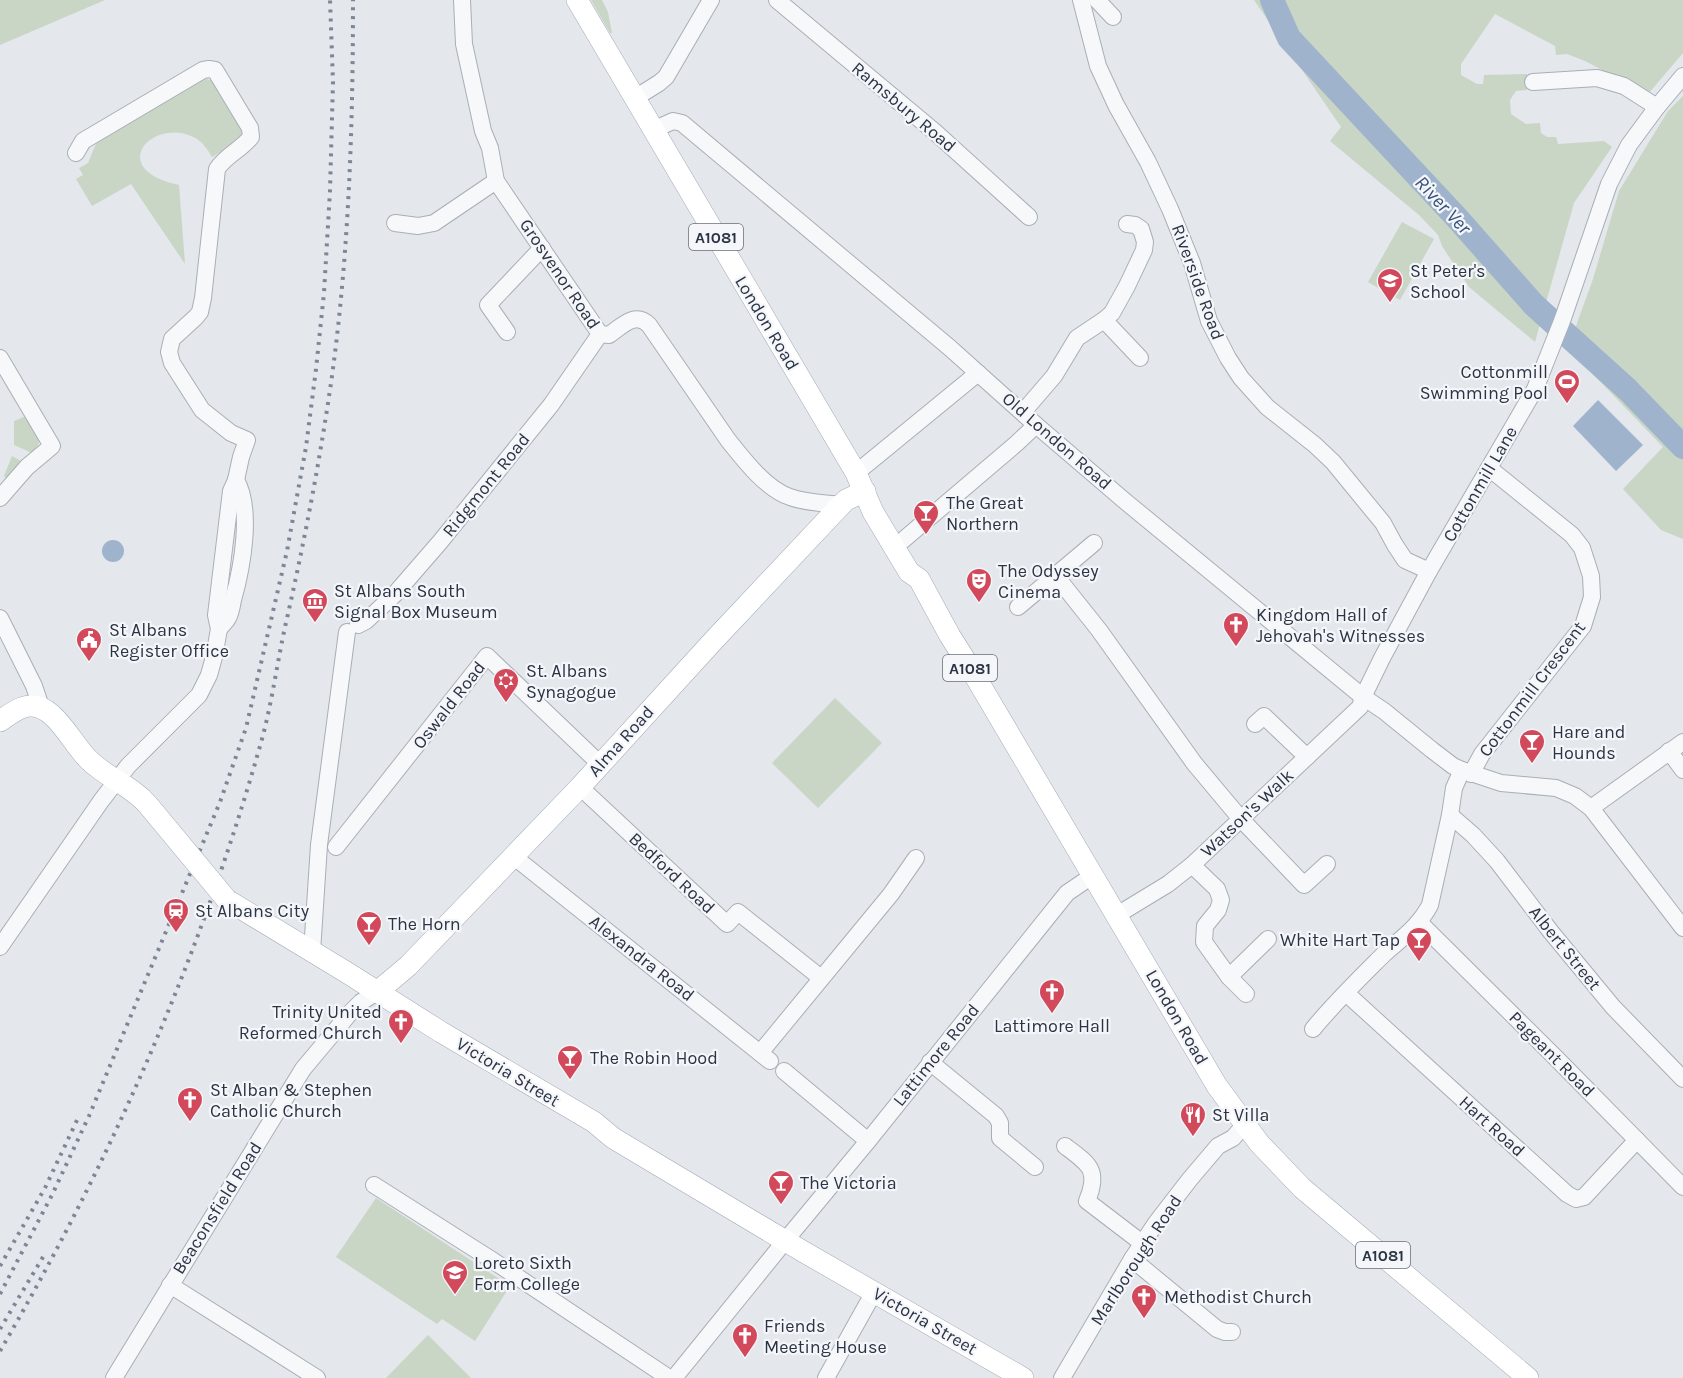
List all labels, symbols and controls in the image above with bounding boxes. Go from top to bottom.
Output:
street label: Ramsbury Road [847,57,961,157]
water label: River Ver [1410,171,1477,240]
street label: Grosvenor Road [515,215,605,333]
street label: Riverside Road [1167,221,1229,343]
road number: A1081 [689,224,743,250]
place label: St Peter's School [1410,260,1486,303]
school or university icon: St Peter's School [1375,266,1405,304]
street label: London Road [730,272,804,374]
place label: Cottonmill Swimming Pool [1420,361,1548,404]
sports icon: Cottonmill Swimming Pool [1552,367,1582,405]
street label: Old London Road [998,387,1116,495]
street label: Cottonmill Lane [1438,422,1522,546]
street label: Ridgmont Road [437,429,535,541]
place label: The Great Northern [946,492,1024,535]
bar icon: The Great Northern [911,498,941,536]
place label: The Odyssey Cinema [998,560,1099,603]
theatre icon: The Odyssey Cinema [964,566,994,604]
place label: St Albans South Signal Box Museum [334,580,498,623]
museum icon: St Albans South Signal Box Museum [300,586,330,624]
place label: Kingdom Hall of Jehovah's Witnesses [1256,604,1425,647]
church icon: Kingdom Hall of Jehovah's Witnesses [1221,610,1251,648]
street label: Cottonmill Crescent [1474,617,1590,761]
place label: St Albans Register Office [109,619,229,662]
public building icon: St Albans Register Office [74,625,104,663]
road number: A1081 [943,655,997,681]
street label: Oswald Road [408,657,490,753]
place label: St. Albans Synagogue [526,660,616,703]
synagogue icon: St. Albans Synagogue [491,666,521,704]
street label: Alma Road [583,701,659,781]
place label: Hare and Hounds [1552,721,1625,764]
bar icon: Hare and Hounds [1517,727,1547,765]
street label: Watson's Walk [1196,764,1298,862]
street label: Bedford Road [624,827,720,919]
station icon: St Albans City [161,896,191,934]
place label: St Albans City [195,900,310,922]
street label: Albert Street [1524,901,1606,995]
bar icon: The Horn [354,909,384,947]
street label: Alexandra Road [585,910,699,1006]
place label: The Horn [388,913,461,935]
bar icon: White Hart Tap [1404,925,1434,963]
place label: White Hart Tap [1280,929,1400,951]
street label: London Road [1141,966,1213,1068]
church icon: Lattimore Hall [1037,977,1067,1015]
street label: Lattimore Road [888,999,984,1111]
place label: Trinity United Reformed Church [239,1001,382,1044]
street label: Pageant Road [1504,1006,1600,1102]
church icon: Trinity United Reformed Church [386,1007,416,1045]
place label: Lattimore Hall [994,1015,1110,1037]
street label: Victoria Street [452,1032,564,1112]
bar icon: The Robin Hood [555,1043,585,1081]
place label: The Robin Hood [590,1047,718,1069]
place label: St Alban & Stephen Catholic Church [210,1079,372,1122]
church icon: St Alban & Stephen Catholic Church [175,1085,205,1123]
street label: Hart Road [1455,1091,1529,1161]
restaurant icon: St Villa [1178,1100,1208,1138]
place label: St Villa [1212,1104,1269,1126]
street label: Beaconsfield Road [167,1138,267,1278]
bar icon: The Victoria [766,1168,796,1206]
place label: The Victoria [800,1172,897,1194]
street label: Marlborough Road [1086,1191,1186,1329]
road number: A1081 [1356,1242,1410,1268]
place label: Loreto Sixth Form College [474,1252,580,1295]
school or university icon: Loreto Sixth Form College [440,1258,470,1296]
street label: Victoria Street [869,1282,981,1360]
church icon: Methodist Church [1129,1282,1159,1320]
place label: Methodist Church [1164,1286,1312,1308]
place label: Friends Meeting House [764,1315,887,1358]
church icon: Friends Meeting House [730,1321,760,1359]

